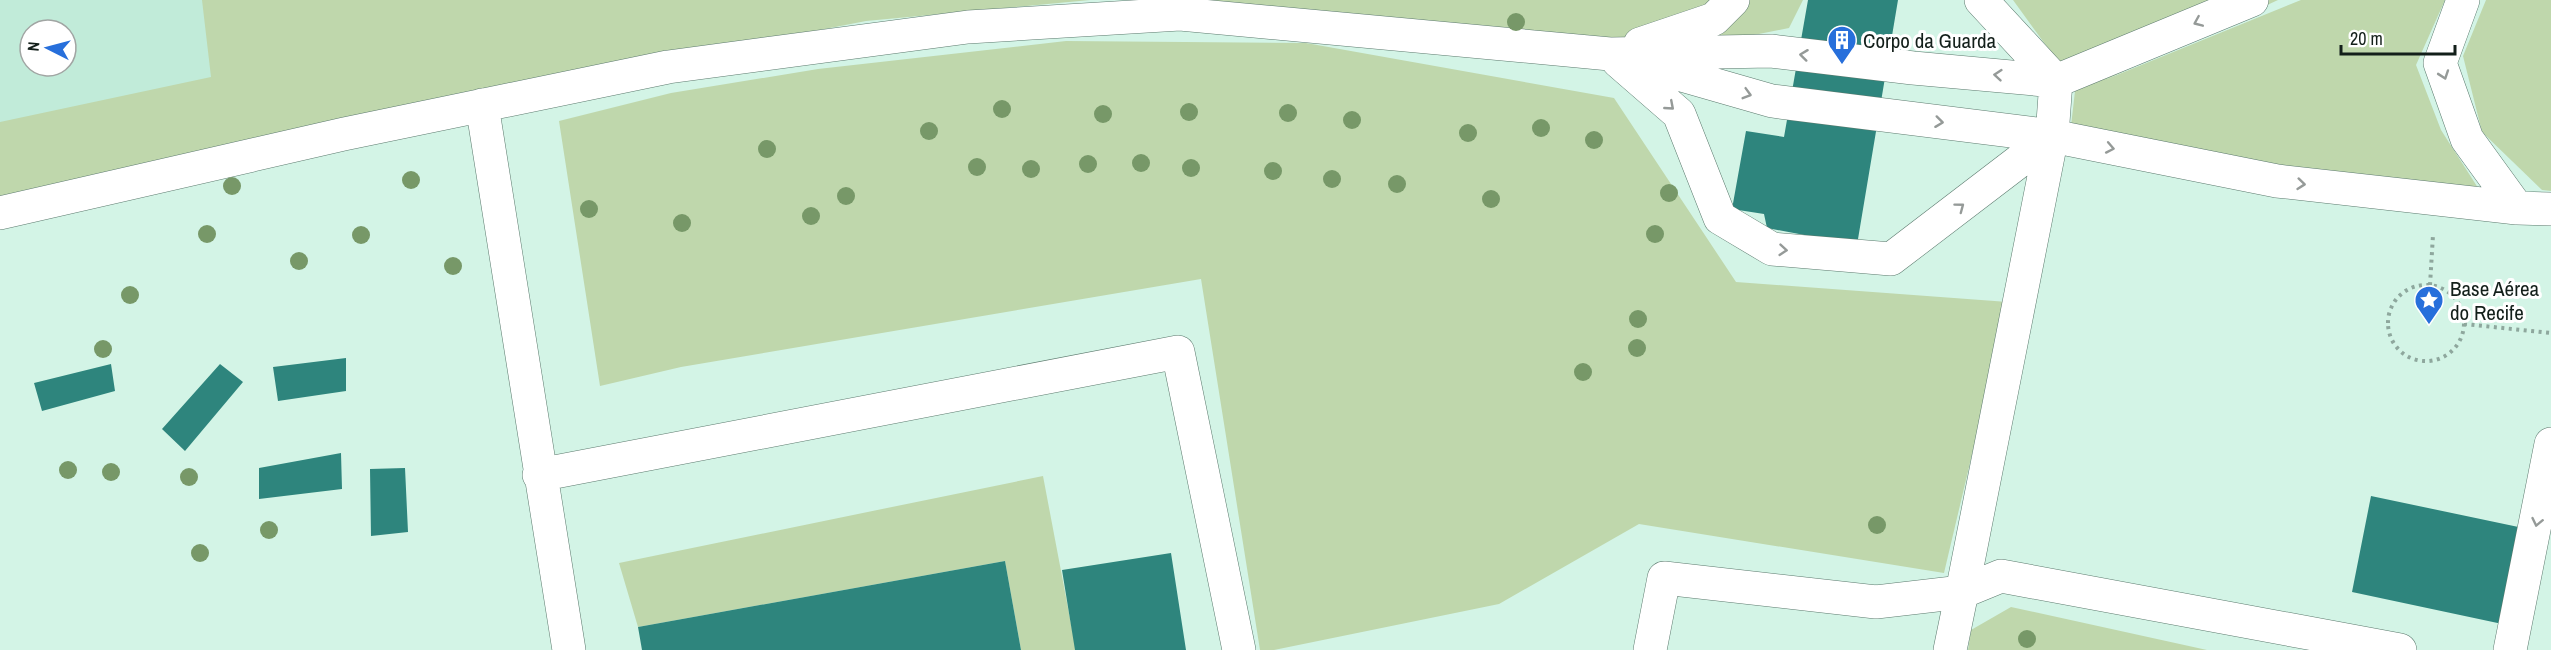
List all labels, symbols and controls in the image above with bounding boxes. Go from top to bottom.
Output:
one-way arrow [2193,15,2204,27]
north arrow [18,18,78,78]
scale bar [2341,18,2455,56]
building icon: Corpo da Guarda [1826,24,1858,66]
place label: Corpo da Guarda [1863,26,1996,55]
text: 20 m [2350,26,2383,51]
text: N [22,41,45,52]
one-way arrow [1799,49,1808,62]
one-way arrow [1993,69,2002,82]
one-way arrow [2437,69,2450,80]
one-way arrow [1741,87,1752,99]
one-way arrow [1663,99,1674,110]
one-way arrow [1935,115,1944,127]
one-way arrow [2105,141,2115,154]
one-way arrow [2297,177,2306,189]
one-way arrow [1953,203,1964,214]
one-way arrow [1778,243,1787,256]
place label: Base Aérea do Recife [2450,274,2539,327]
place icon: Base Aérea do Recife [2413,284,2445,326]
one-way arrow [2531,517,2544,527]

